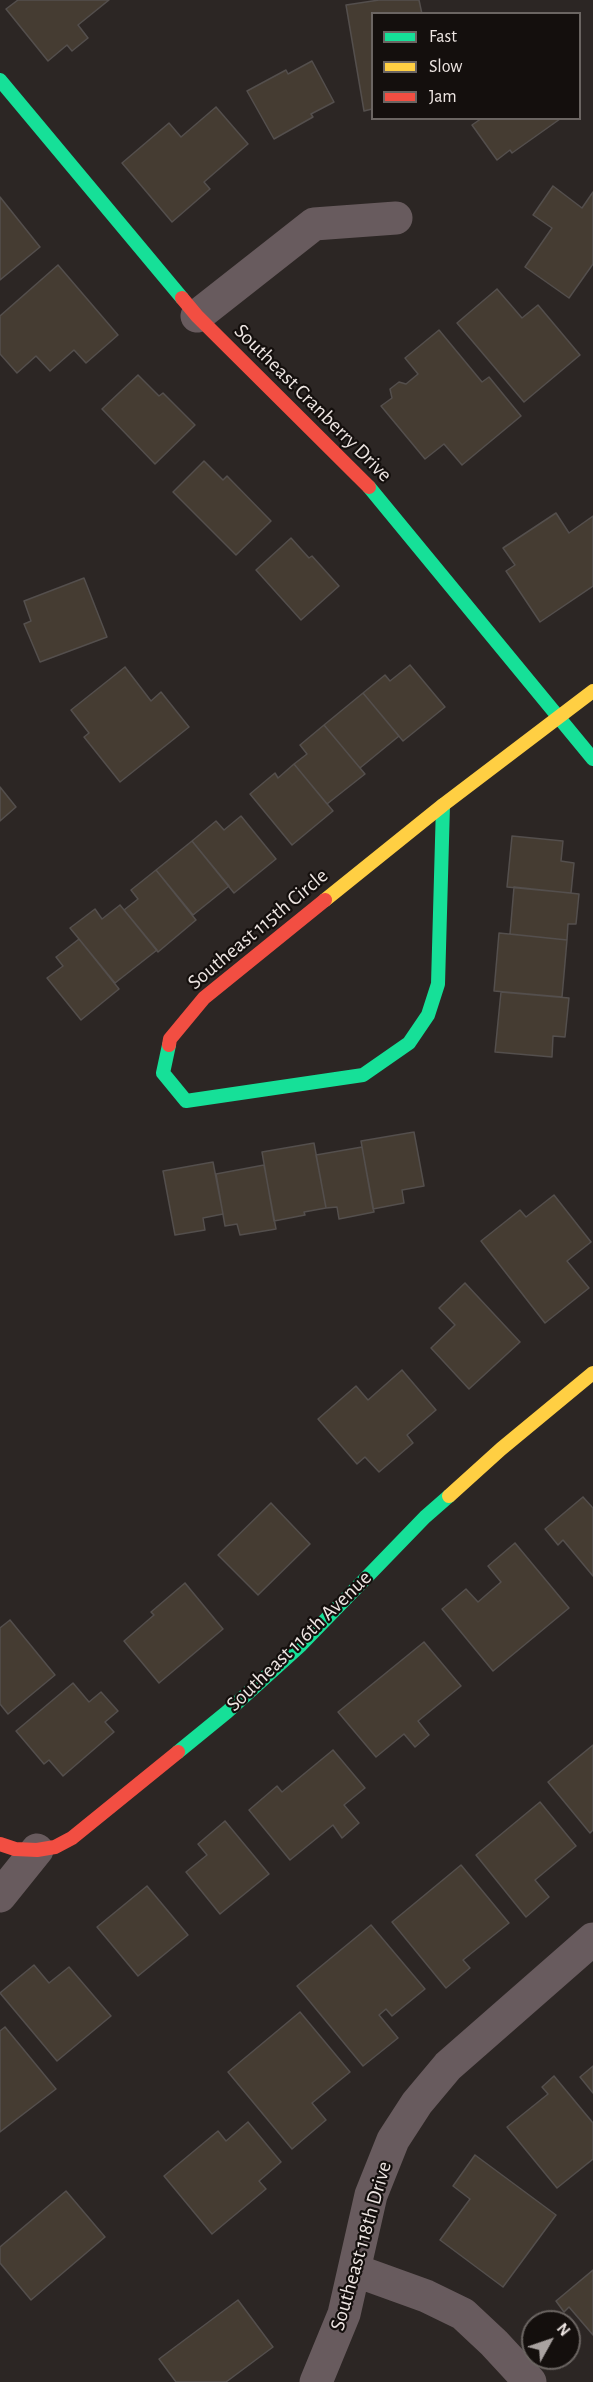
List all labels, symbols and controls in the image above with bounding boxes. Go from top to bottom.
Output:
legend [371,12,581,120]
text: Fast [429,28,457,46]
text: Slow [429,58,462,76]
text: Jam [429,88,457,106]
street label: Southeast Cranberry Drive [229,319,397,487]
street label: Southeast 115th Circle [183,863,333,995]
street label: Southeast 116th Avenue [221,1565,377,1717]
street label: Southeast 118th Drive [325,2159,397,2333]
north arrow [521,2310,581,2370]
text: N [554,2320,573,2339]

